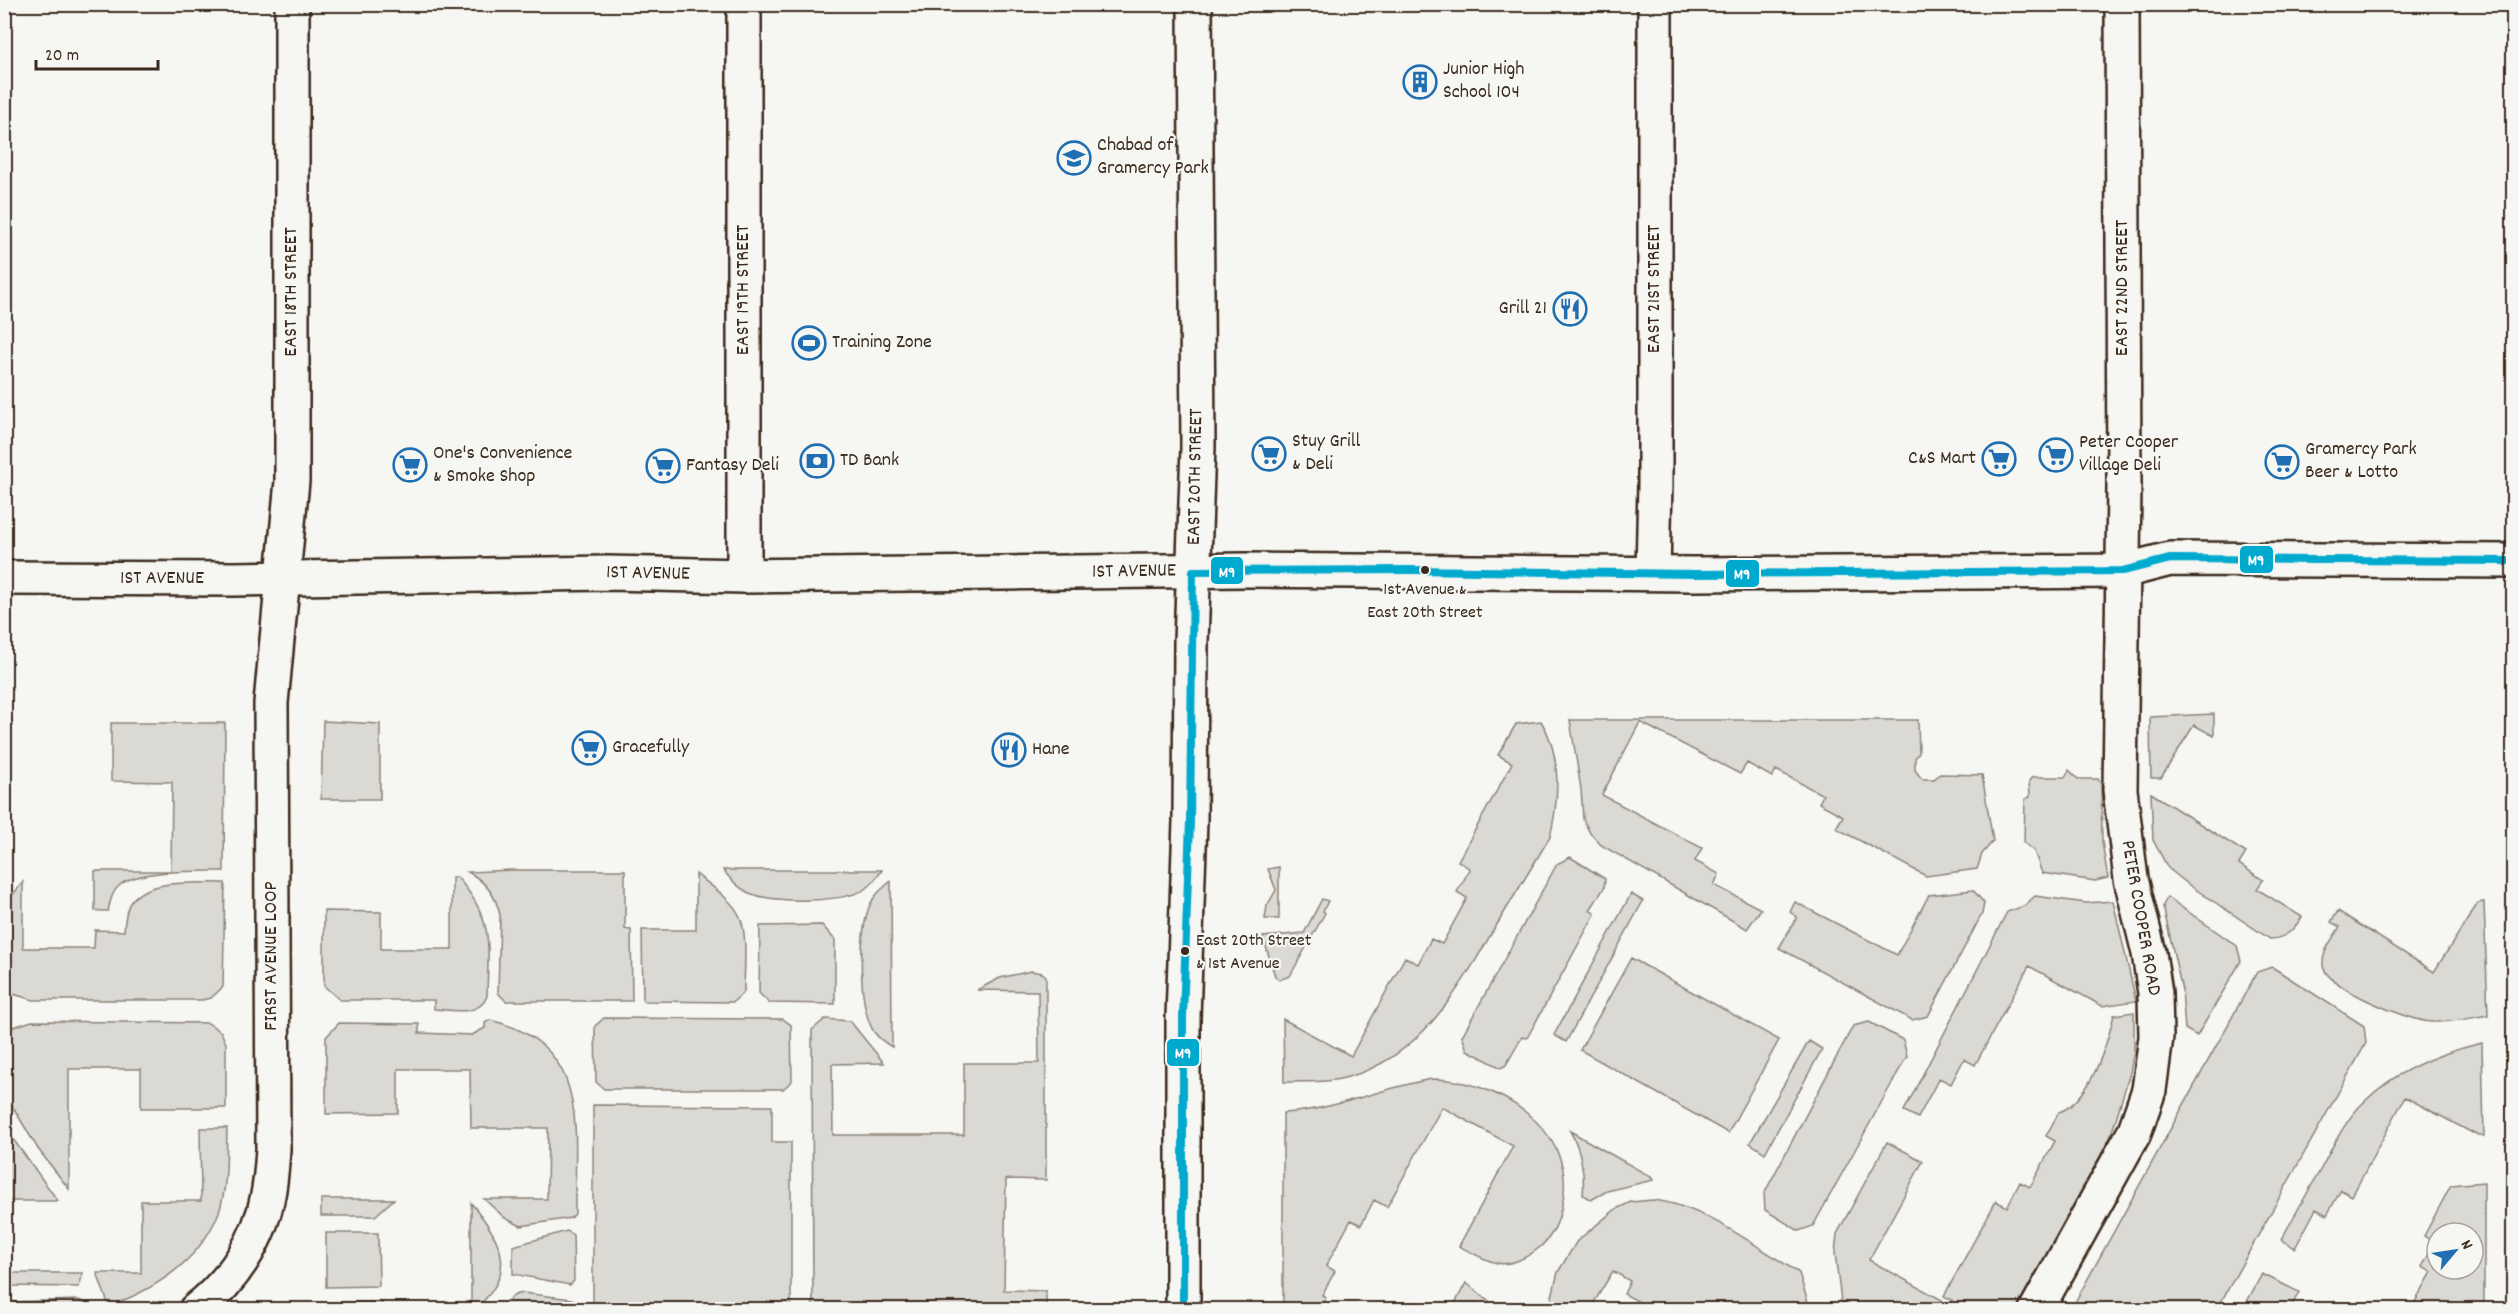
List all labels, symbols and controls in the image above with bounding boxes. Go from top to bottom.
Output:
scale bar [36,33,158,71]
text: 20 m [45,44,79,69]
place label: Junior High School 104 [1443,56,1525,107]
building icon: Junior High School 104 [1402,64,1438,100]
place label: Chabad of Gramercy Park [1097,132,1209,183]
school or university icon: Chabad of Gramercy Park [1056,140,1092,176]
street label: EAST 22ND STREET [2109,220,2137,356]
street label: EAST 19TH STREET [730,225,758,355]
street label: EAST 21ST STREET [1641,225,1669,353]
street label: EAST 18TH STREET [278,227,306,357]
restaurant icon: Grill 21 [1552,291,1588,327]
place label: Grill 21 [1499,295,1547,323]
sports icon: Training Zone [791,325,827,361]
place label: Training Zone [832,329,932,357]
street label: EAST 20TH STREET [1181,408,1211,546]
place label: Stuy Grill & Deli [1292,428,1360,479]
place label: Peter Cooper Village Deli [2079,429,2179,480]
supermarket icon: Stuy Grill & Deli [1251,436,1287,472]
place label: Gramercy Park Beer & Lotto [2305,436,2417,487]
supermarket icon: Peter Cooper Village Deli [2038,437,2074,473]
place label: One's Convenience & Smoke Shop [433,440,573,491]
supermarket icon: C&S Mart [1981,441,2017,477]
bank icon: TD Bank [799,443,835,479]
supermarket icon: Gramercy Park Beer & Lotto [2264,444,2300,480]
place label: C&S Mart [1908,445,1976,473]
supermarket icon: One's Convenience & Smoke Shop [392,447,428,483]
place label: TD Bank [840,447,899,475]
supermarket icon: Fantasy Deli [645,448,681,484]
place label: Fantasy Deli [686,452,779,480]
line badge: M9 [2239,545,2274,574]
text: M9 [2248,550,2264,573]
line badge: M9 [1210,556,1244,585]
street label: 1ST AVENUE [1092,557,1176,587]
street label: 1ST AVENUE [606,559,690,589]
line badge: M9 [1725,559,1760,588]
text: M9 [1219,562,1235,585]
marker: 1st Avenue & East 20th Street [1419,564,1431,576]
text: M9 [1734,564,1750,587]
street label: 1ST AVENUE [120,565,204,593]
place label: 1st Avenue & East 20th Street [1367,578,1483,626]
supermarket icon: Gracefully [571,730,607,766]
restaurant icon: Hane [991,732,1027,768]
place label: Gracefully [612,734,690,762]
place label: Hane [1032,736,1070,764]
street label: PETER COOPER ROAD [2113,838,2167,998]
street label: FIRST AVENUE LOOP [258,881,286,1031]
place label: East 20th Street & 1st Avenue [1196,929,1312,977]
marker: East 20th Street & 1st Avenue [1179,945,1191,957]
line badge: M9 [1166,1038,1200,1067]
text: M9 [1175,1043,1191,1066]
north arrow [2425,1221,2485,1281]
text: N [2454,1236,2478,1254]

